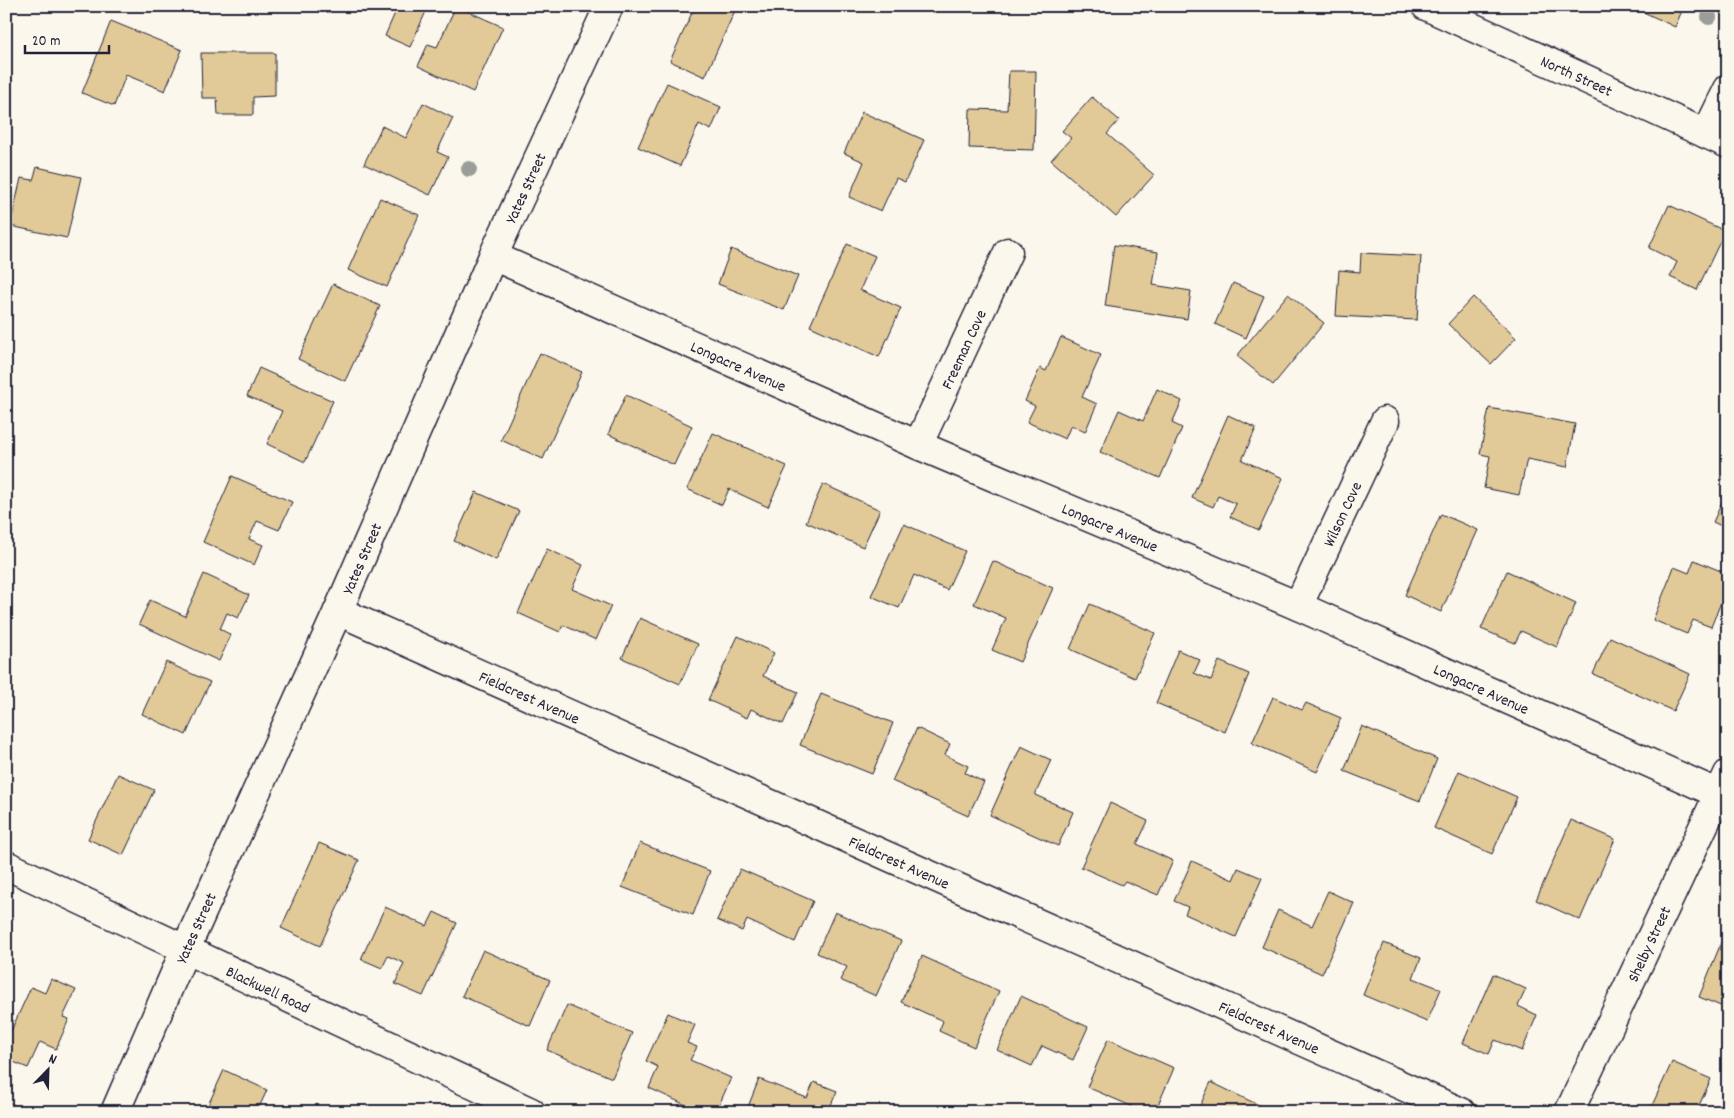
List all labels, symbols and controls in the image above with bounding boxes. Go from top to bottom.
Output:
scale bar [25,22,109,54]
text: 20 m [32,31,60,53]
street label: North Street [1536,51,1616,104]
street label: Yates Street [501,150,553,228]
street label: Freeman Cove [937,306,994,394]
street label: Longacre Avenue [686,336,789,399]
street label: Wilson Cove [1318,478,1369,551]
street label: Longacre Avenue [1058,498,1161,559]
street label: Yates Street [338,520,389,598]
street label: Longacre Avenue [1429,659,1532,722]
street label: Fieldcrest Avenue [475,666,583,731]
street label: Fieldcrest Avenue [845,831,953,896]
street label: Yates Street [171,889,223,968]
street label: Shelby Street [1623,903,1678,986]
street label: Blackwell Road [221,961,313,1020]
street label: Fieldcrest Avenue [1214,996,1323,1061]
north arrow [22,1046,72,1096]
text: N [45,1049,59,1070]

